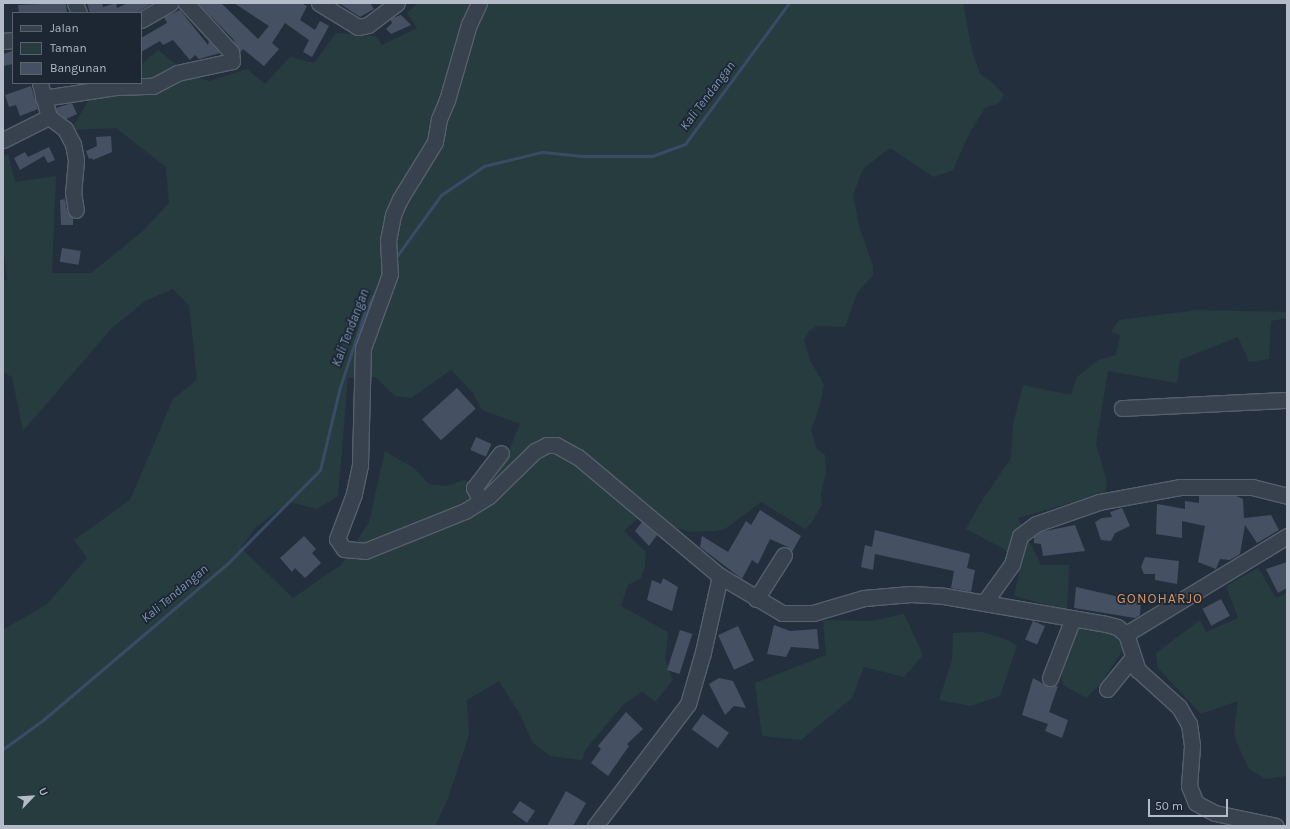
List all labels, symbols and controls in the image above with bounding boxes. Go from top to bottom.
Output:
legend [12,12,142,84]
text: Jalan [50,21,79,35]
text: Taman [50,41,87,55]
water label: Kali Tendangan [677,59,739,133]
text: Bangunan [50,61,106,75]
water label: Kali Tendangan [329,287,373,369]
water label: Kali Tendangan [139,562,211,626]
district label: GONOHARJO [1117,591,1203,607]
north arrow [12,777,52,817]
text: U [36,786,51,798]
scale bar [1150,791,1230,817]
text: 50 m [1155,799,1183,813]

